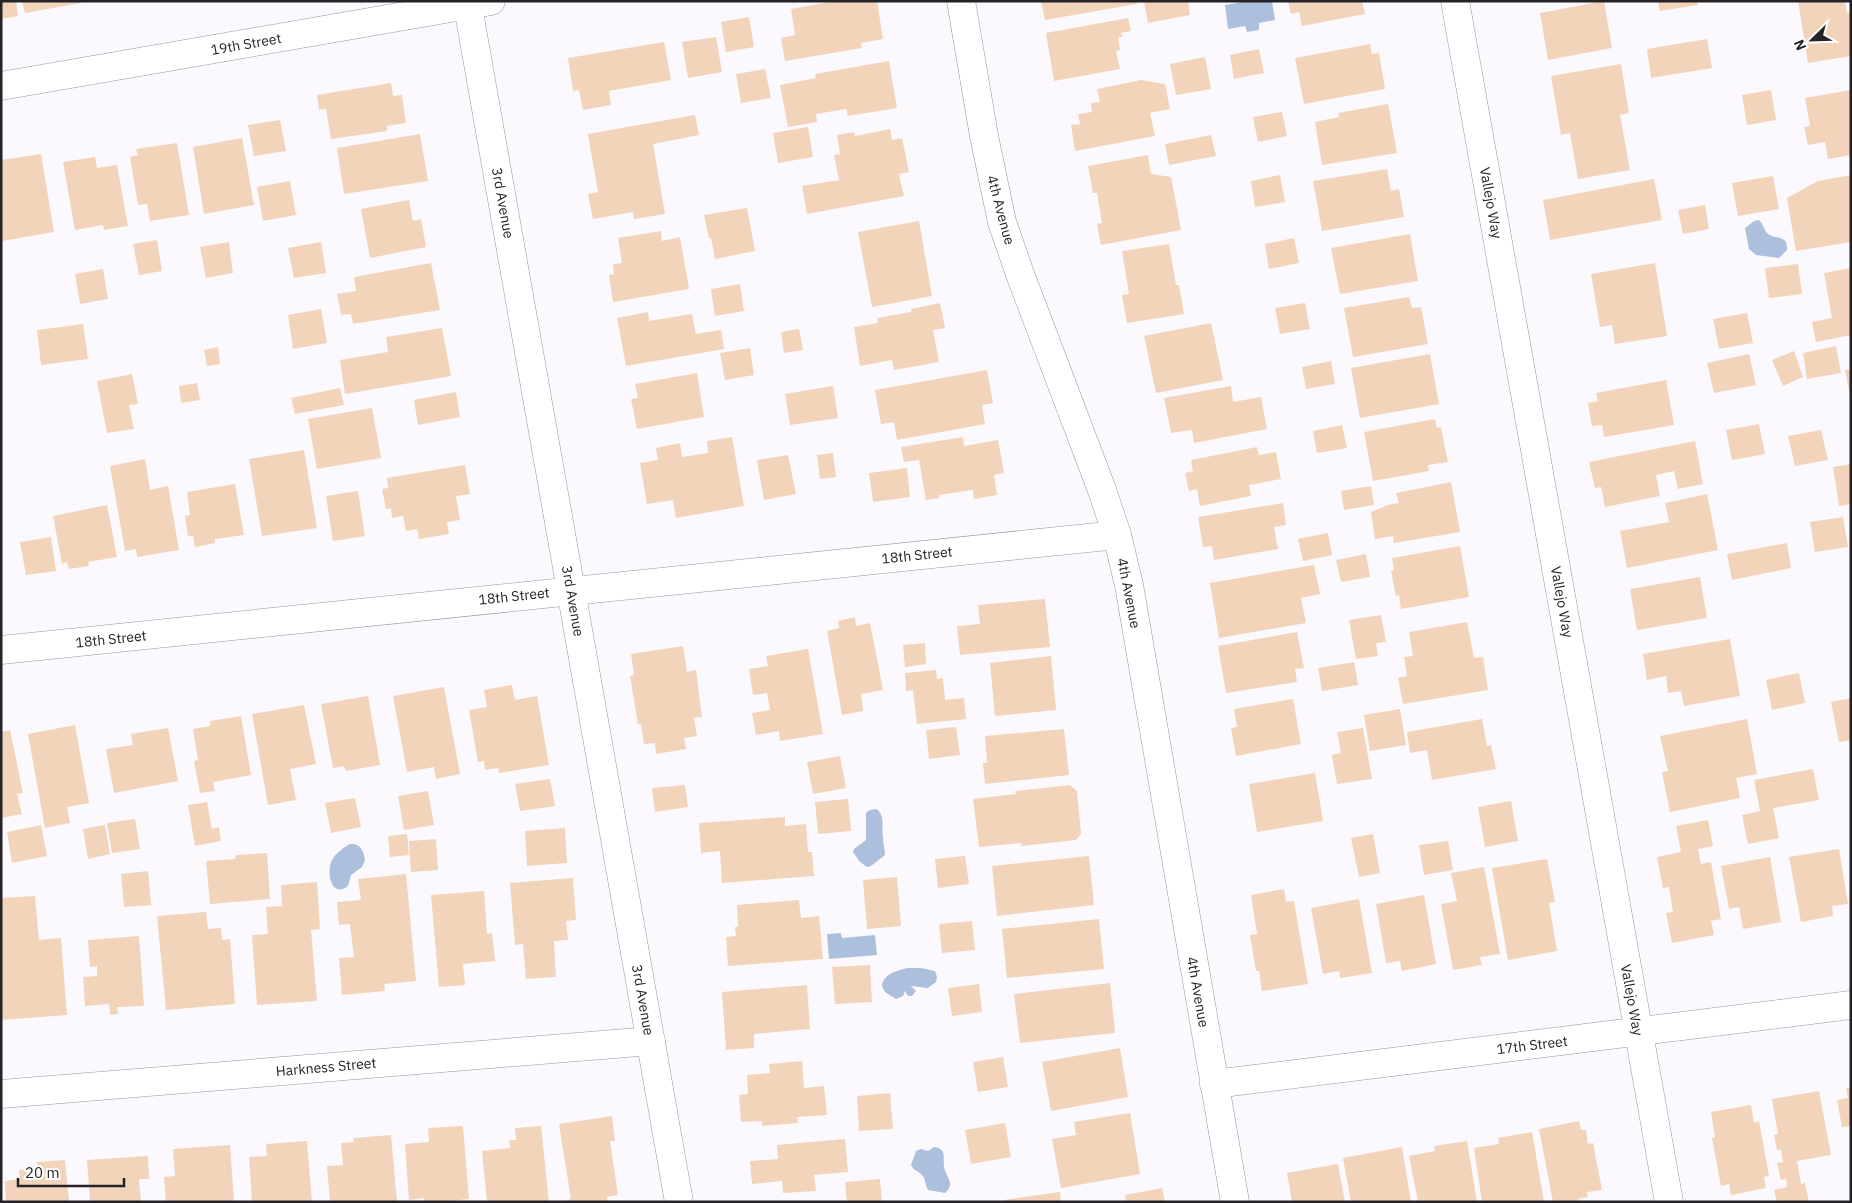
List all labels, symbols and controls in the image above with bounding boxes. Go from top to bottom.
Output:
north arrow [1787,15,1837,65]
street label: 19th Street [209,29,283,59]
text: N [1790,37,1810,53]
street label: 3rd Avenue [488,166,518,240]
street label: Vallejo Way [1476,166,1506,240]
street label: 4th Avenue [983,173,1019,247]
street label: 18th Street [881,542,954,568]
street label: 4th Avenue [1113,556,1145,630]
street label: 3rd Avenue [558,564,588,638]
street label: Vallejo Way [1547,565,1577,639]
street label: 18th Street [478,583,551,609]
street label: 18th Street [75,626,148,652]
street label: 4th Avenue [1183,955,1213,1029]
street label: 3rd Avenue [628,963,658,1037]
street label: Vallejo Way [1617,963,1647,1037]
street label: 17th Street [1495,1032,1569,1058]
street label: Harkness Street [275,1054,377,1080]
scale bar [18,1156,124,1188]
text: 20 m [25,1163,60,1182]

